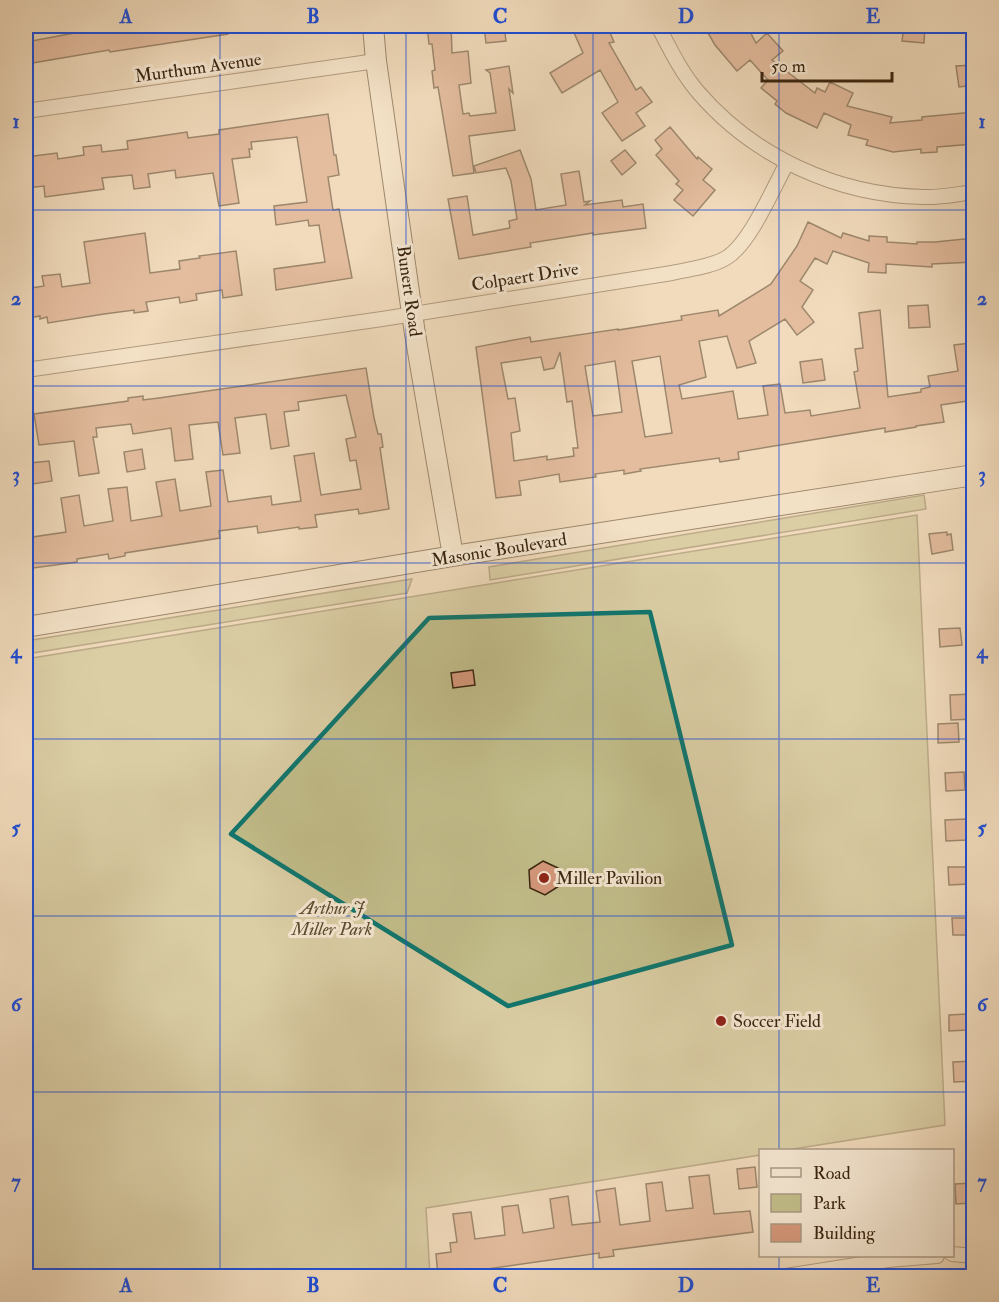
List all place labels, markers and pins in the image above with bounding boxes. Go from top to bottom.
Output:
place label: Miller Pavilion [556,867,662,890]
marker: Miller Pavilion [537,871,551,885]
place label: Soccer Field [733,1010,821,1033]
marker: Soccer Field [714,1014,728,1028]

